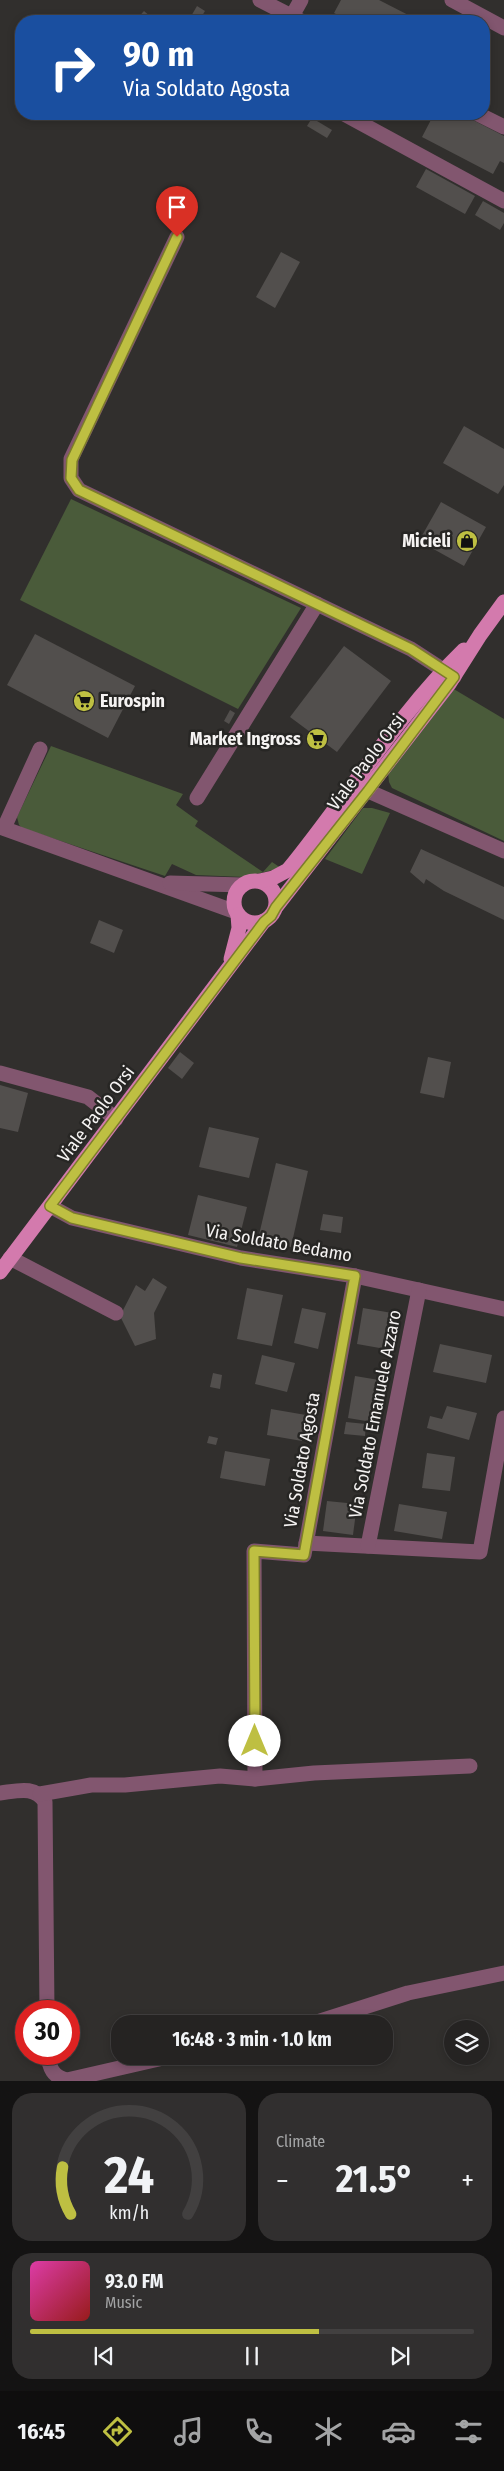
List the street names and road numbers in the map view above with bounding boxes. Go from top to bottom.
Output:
street label: Viale Paolo Orsi [323,710,409,814]
street label: Viale Paolo Orsi [53,1062,139,1166]
street label: Via Soldato Bedamo [204,1219,354,1267]
street label: Via Soldato Emanuele Azzaro [344,1308,406,1520]
street label: Via Soldato Agosta [279,1390,325,1529]

